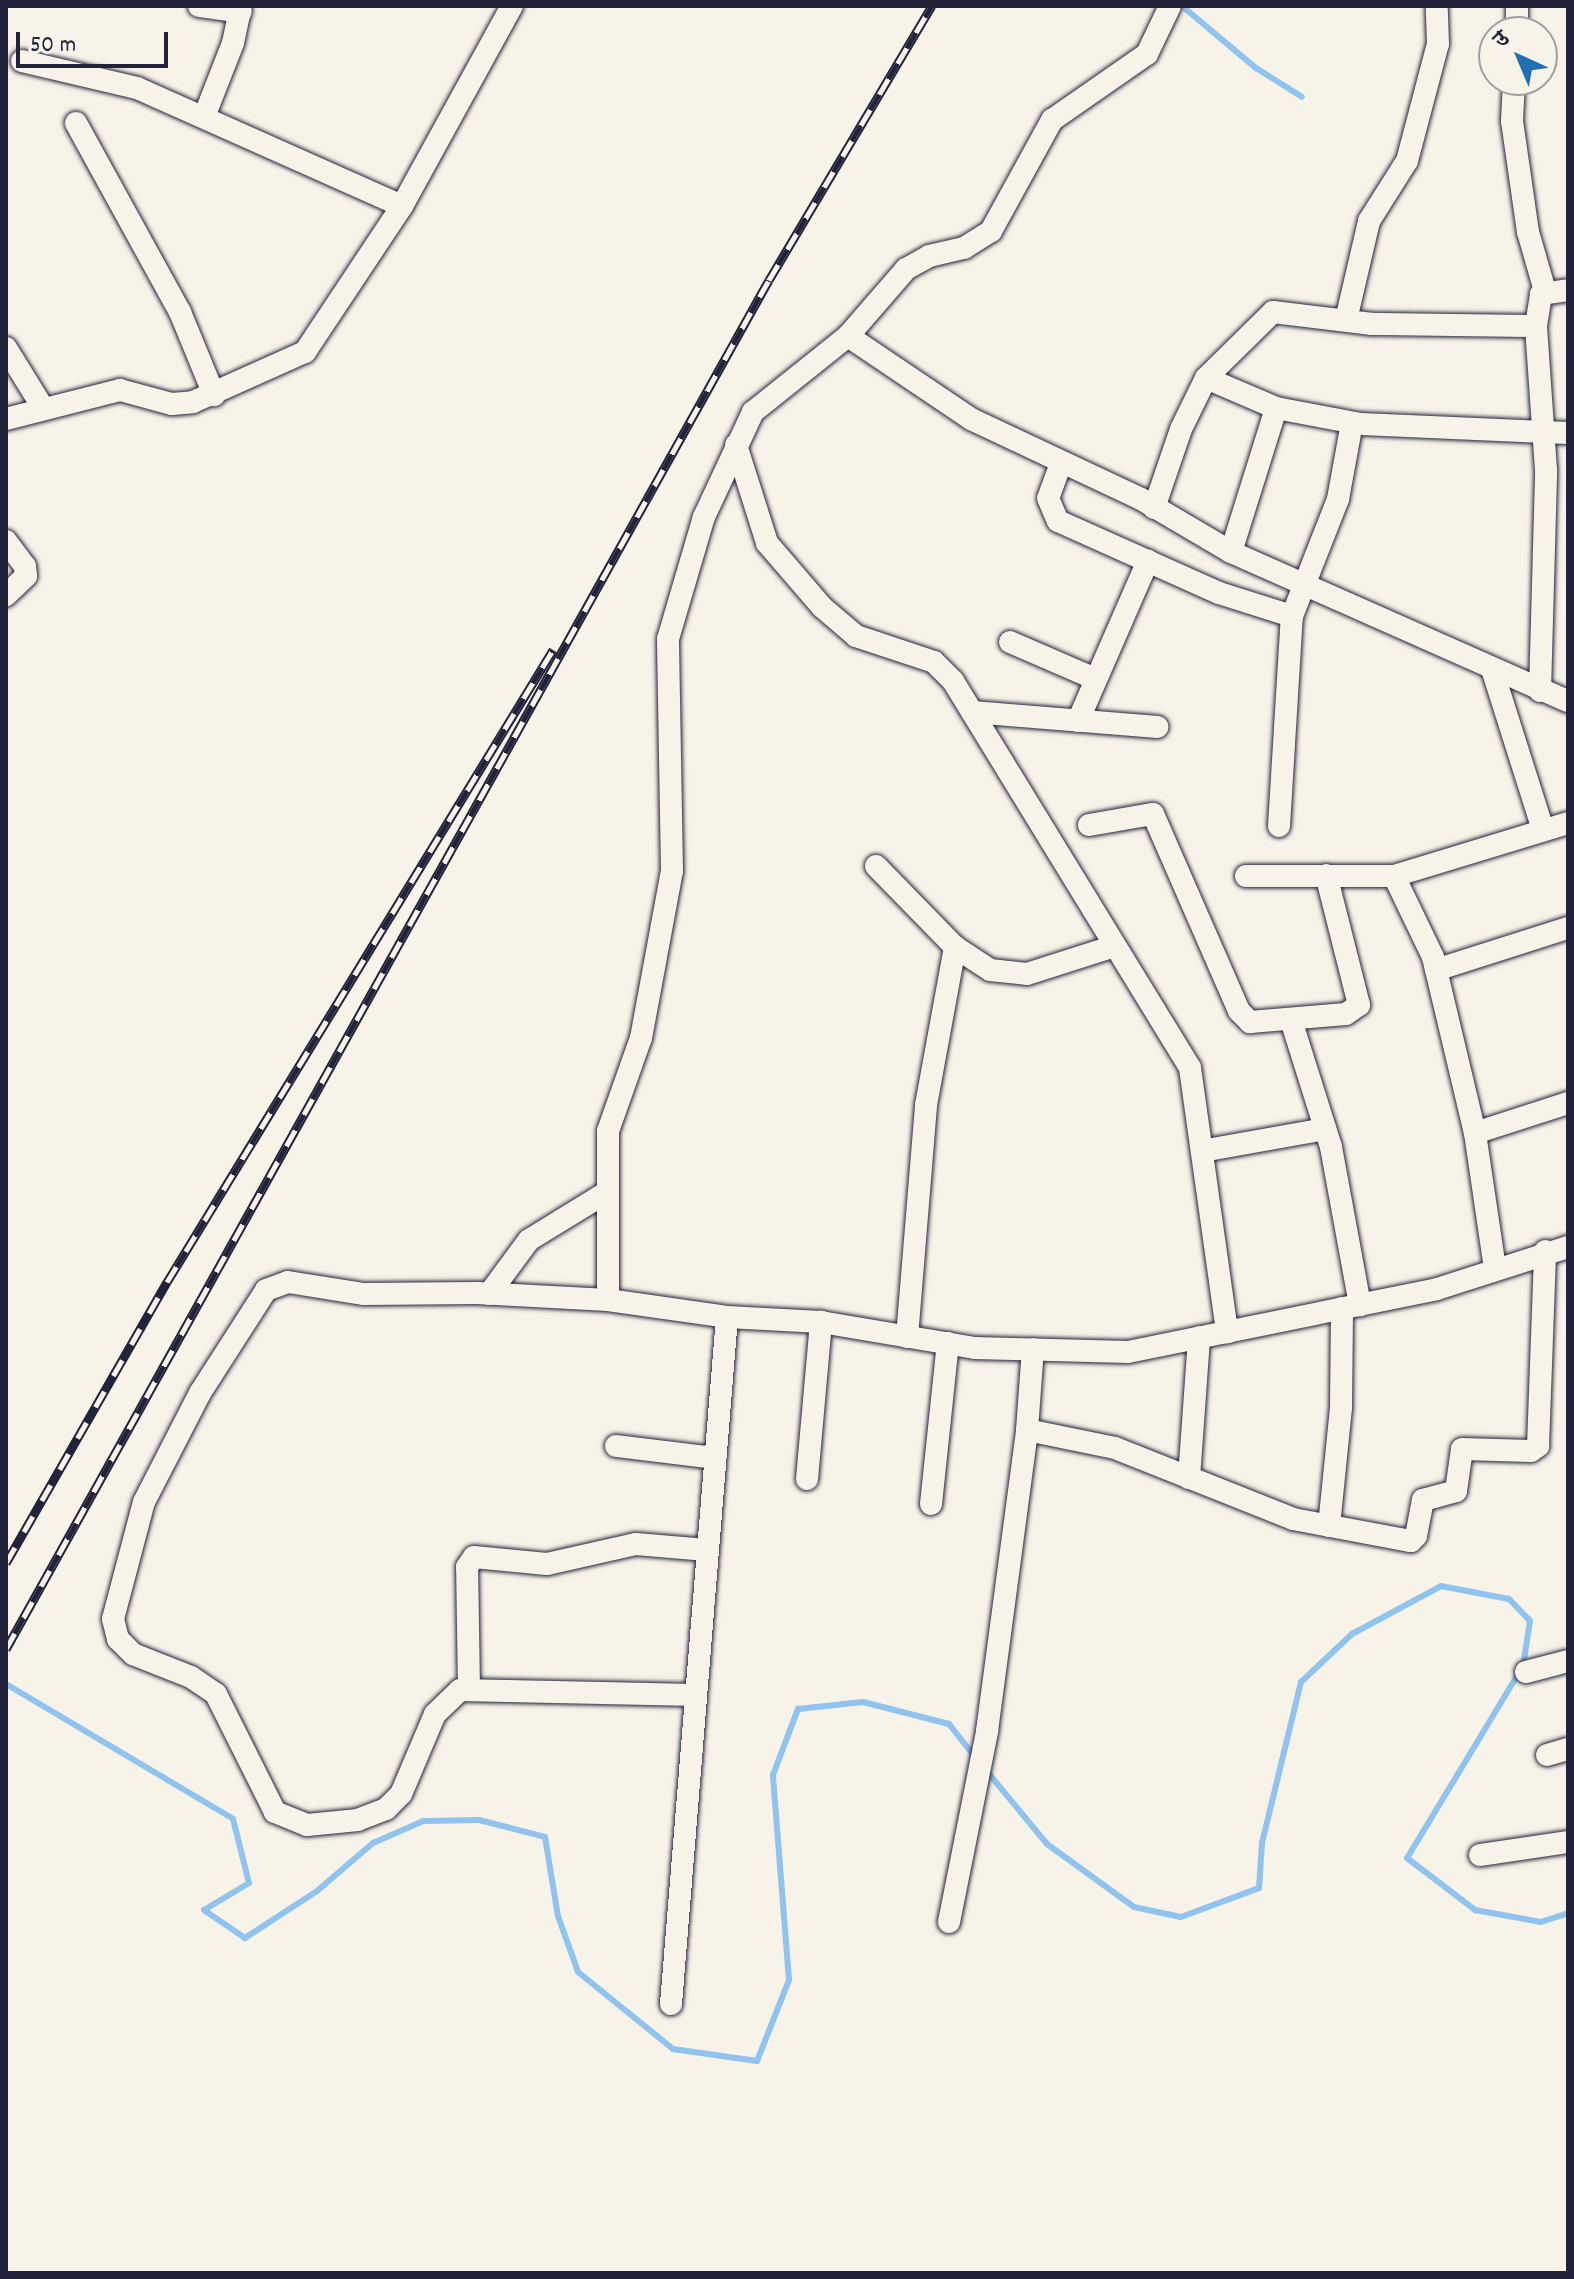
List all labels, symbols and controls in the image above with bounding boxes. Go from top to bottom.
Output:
scale bar [20,16,172,66]
north arrow [1478,16,1558,96]
text: उ [1487,24,1518,55]
text: 50 m [30,29,76,63]

